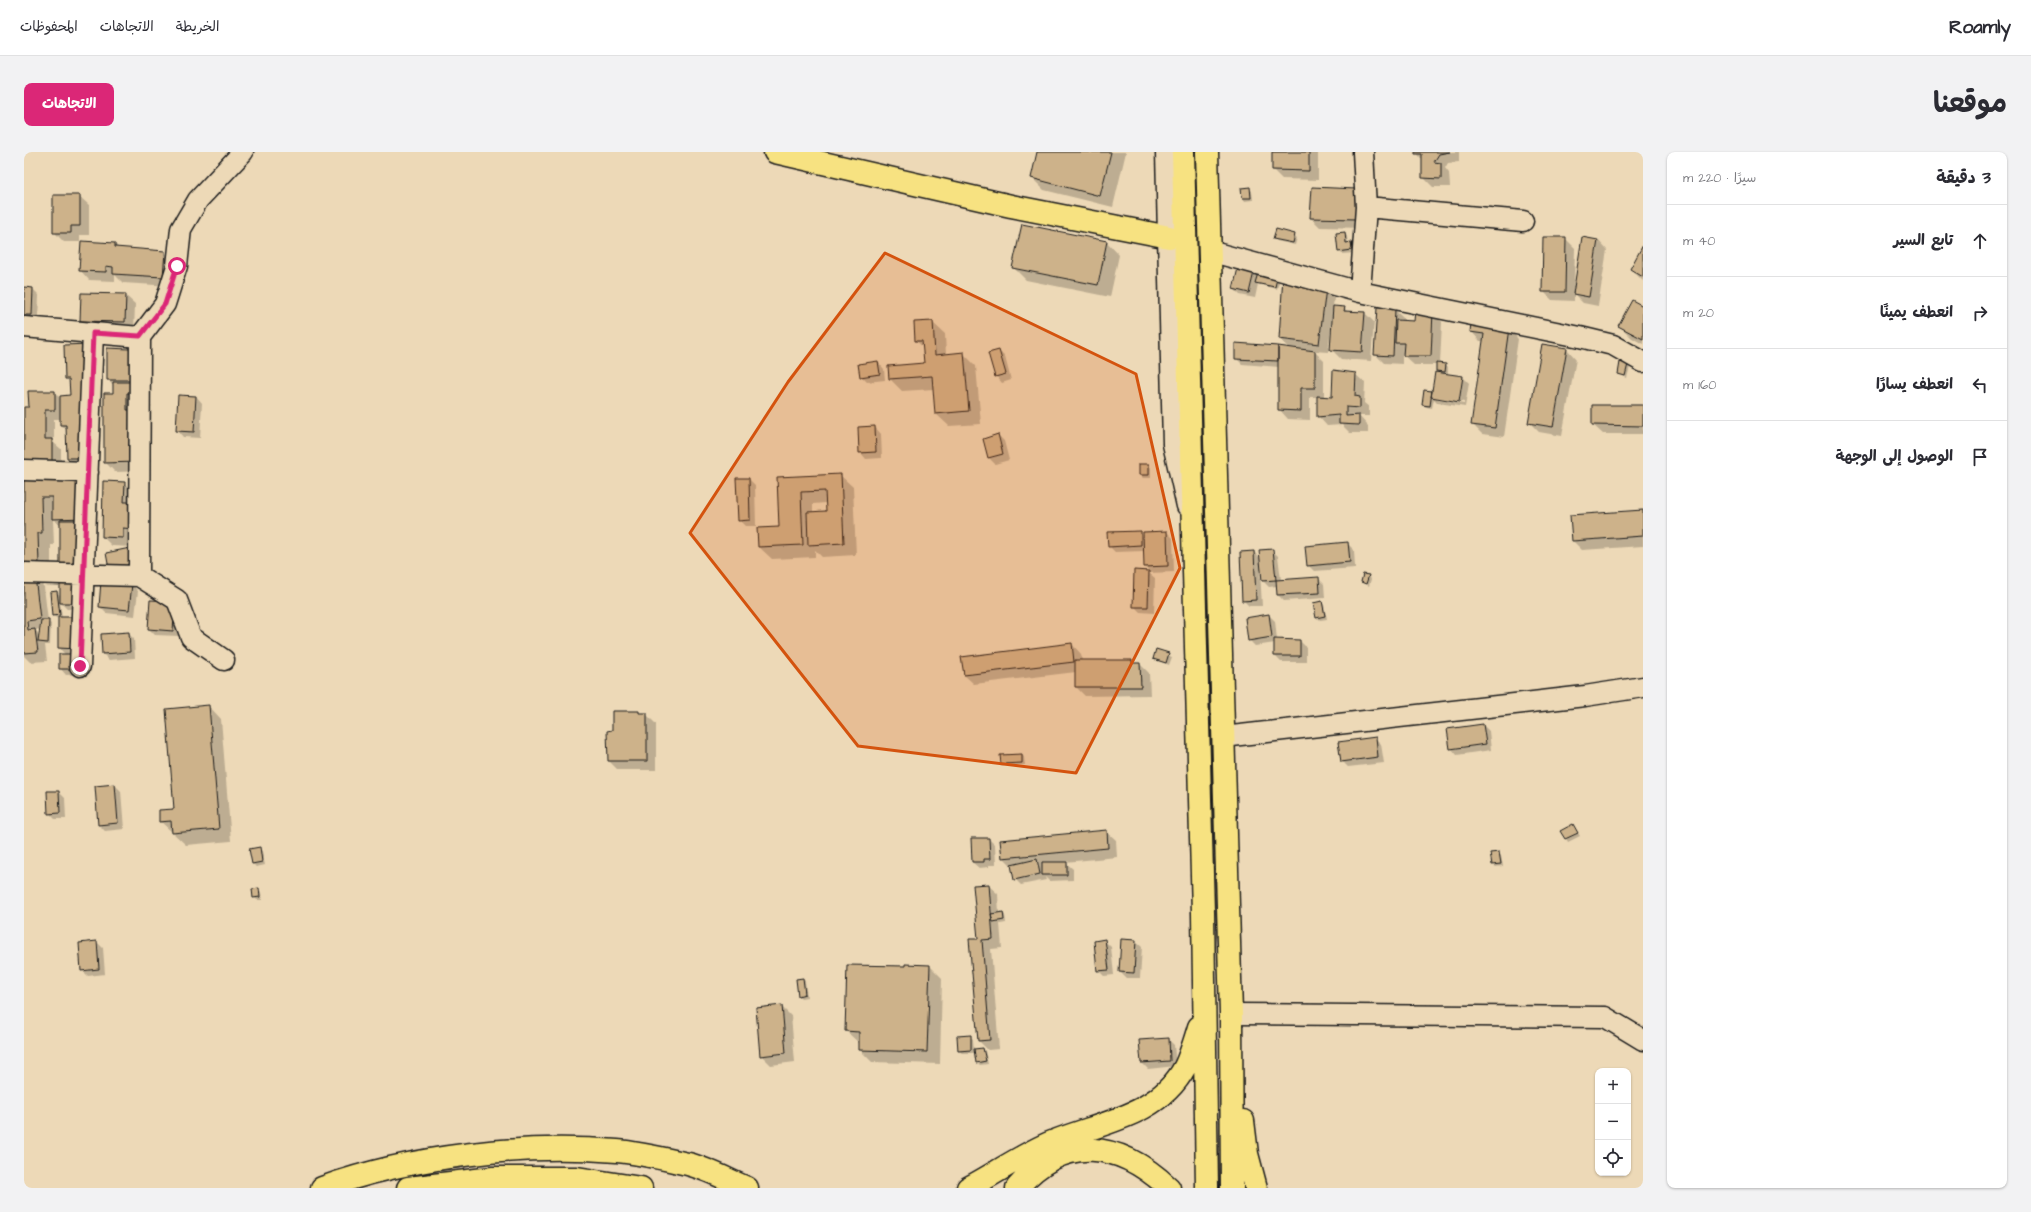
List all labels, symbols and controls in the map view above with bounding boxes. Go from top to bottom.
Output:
text: Roamly [1949,14,2011,41]
text: المحفوظات [20,17,78,37]
text: الاتجاهات [100,17,154,37]
text: الخريطة [176,17,219,37]
button: الاتجاهات [24,83,114,126]
text: موقعنا [1933,84,2007,123]
text: 3 دقيقة [1936,166,1991,190]
text: سيرًا · 220 m [1683,169,1756,187]
text: تابع السير [1894,230,1953,251]
icon: ahead [1969,230,1991,252]
text: 40 m [1683,232,1715,250]
route start [168,257,186,275]
text: انعطف يمينًا [1880,302,1953,323]
icon: right [1969,302,1991,324]
text: 20 m [1683,304,1714,322]
text: انعطف يسارًا [1876,374,1953,395]
icon: left [1969,374,1991,396]
text: 160 m [1683,376,1716,394]
text: الوصول إلى الوجهة [1836,446,1953,467]
icon: arrive [1969,446,1991,468]
route end [71,657,89,675]
map controls [1595,1068,1631,1176]
button: + [1595,1068,1631,1104]
button: − [1595,1104,1631,1140]
button: locate [1595,1140,1631,1176]

